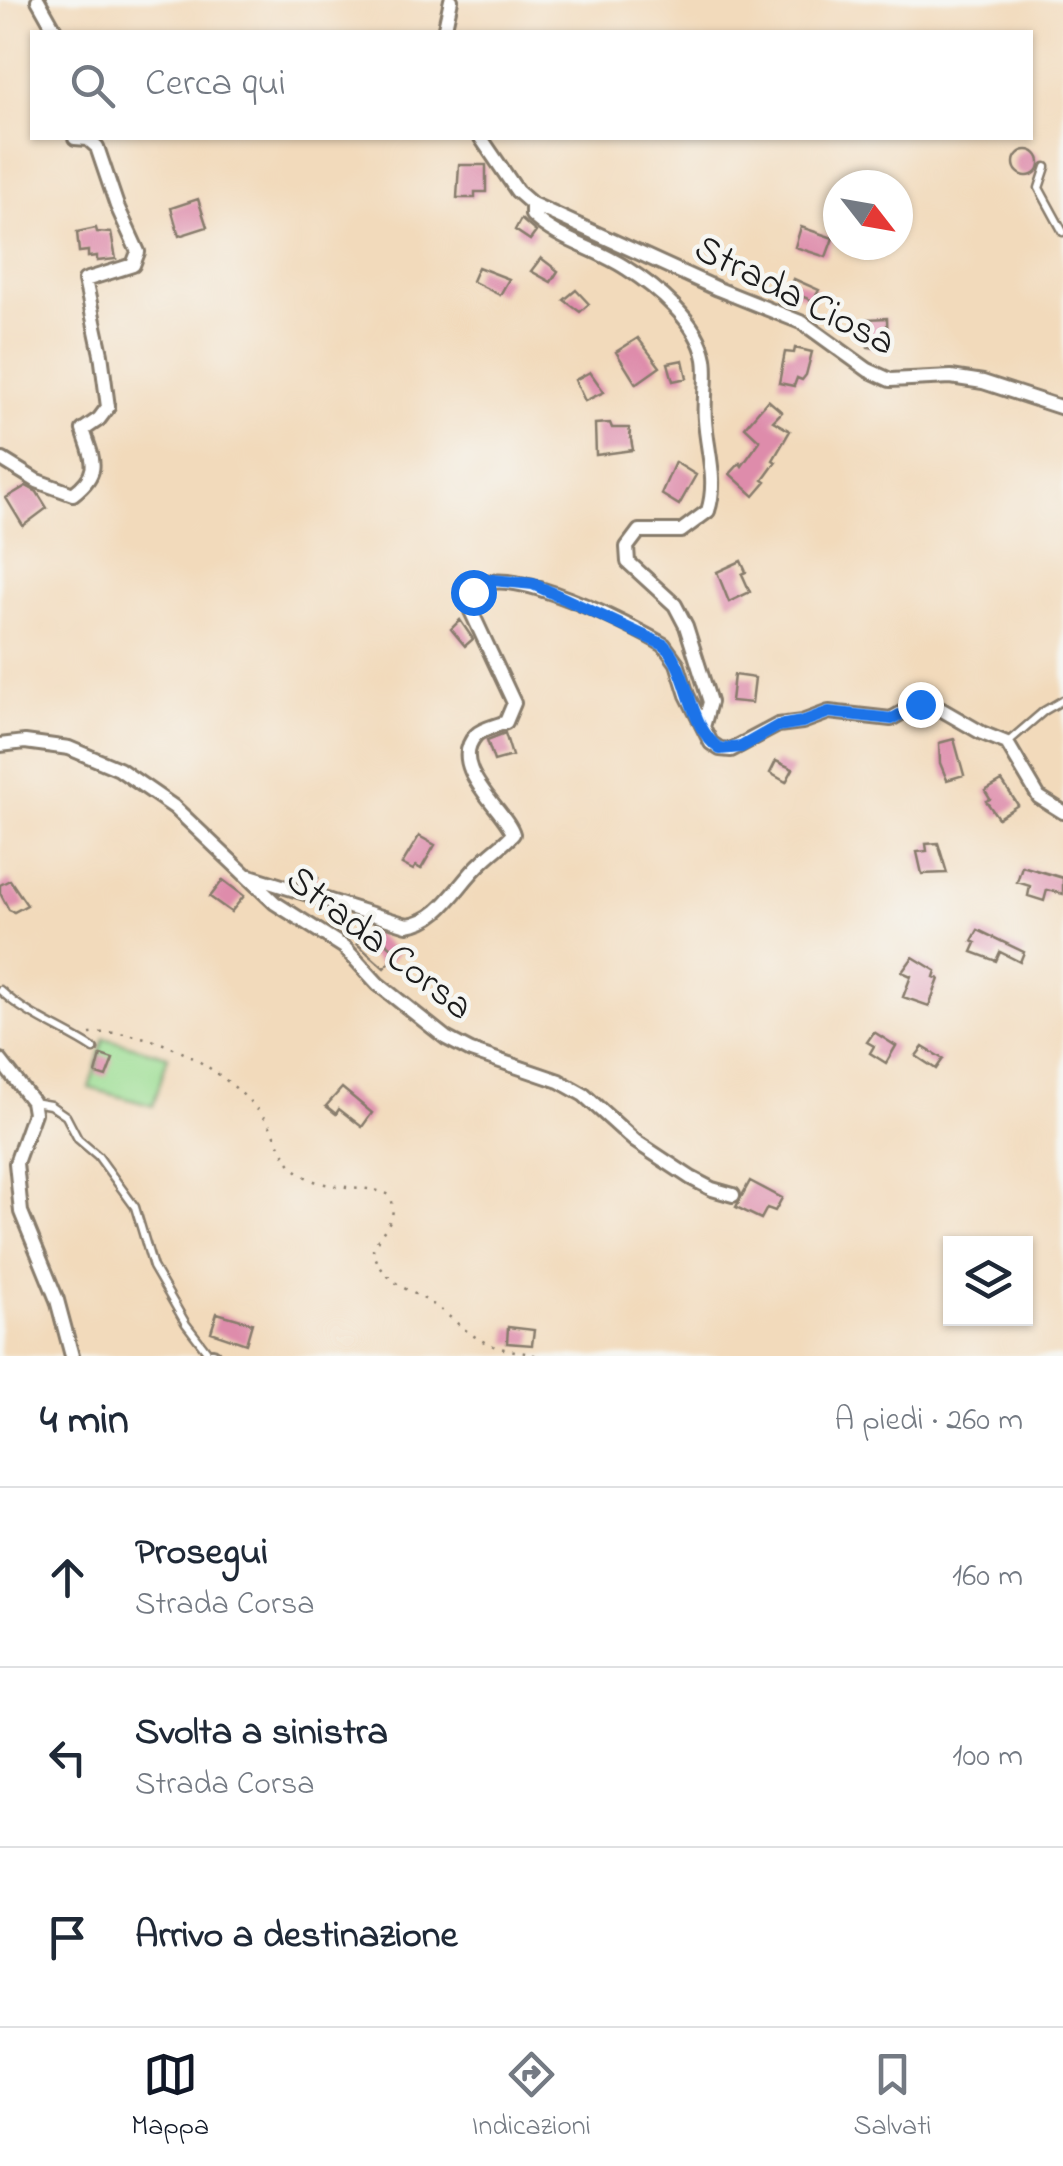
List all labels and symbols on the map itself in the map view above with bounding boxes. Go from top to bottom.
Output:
north arrow [823,170,913,260]
street label: Strada Ciosa [683,221,905,373]
route start [451,570,497,616]
route end [898,682,944,728]
street label: Strada Corsa [272,852,485,1037]

